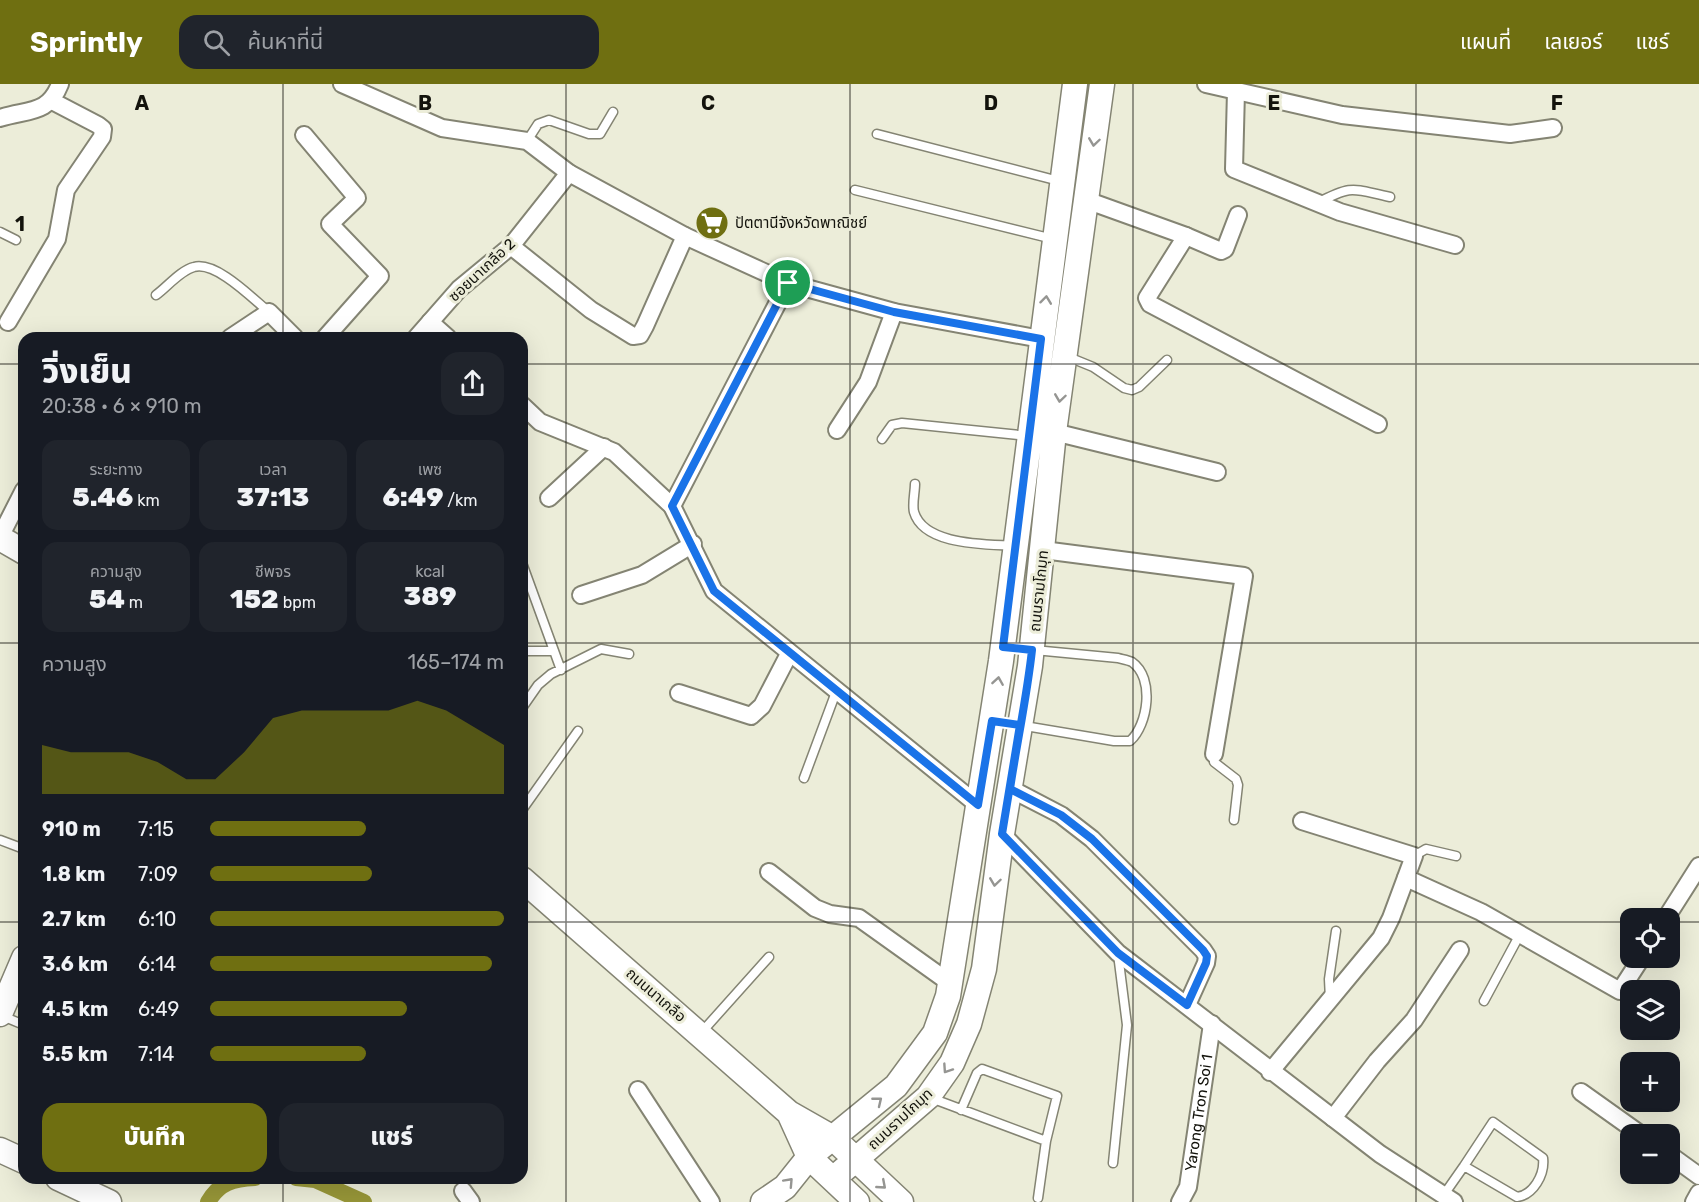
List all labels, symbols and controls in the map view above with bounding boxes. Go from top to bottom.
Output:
search box [179,15,599,69]
text: Sprintly [30,26,143,59]
icon: search [200,26,233,59]
text: ค้นหาที่นี่ [248,28,323,55]
text: แผนที่ [1460,29,1511,54]
text: เลเยอร์ [1544,29,1603,54]
text: แชร์ [1636,29,1669,54]
text: A [135,91,150,115]
text: B [418,91,432,115]
text: C [701,91,715,115]
text: D [984,91,998,115]
text: E [1268,91,1280,115]
text: F [1551,91,1563,115]
one-way arrow [1089,137,1101,147]
supermarket icon: ปัตตานีจังหวัดพาณิชย์ [694,205,730,241]
text: 1 [15,212,25,236]
place label: ปัตตานีจังหวัดพาณิชย์ [735,214,867,232]
street label: ซอยนาเกลือ 2 [445,235,519,305]
pin [762,257,813,308]
icon: arrive [771,266,804,299]
one-way arrow [1039,295,1051,304]
text: วิ่งเย็น [42,352,132,391]
button: share [441,352,504,415]
one-way arrow [1054,393,1066,402]
text: 20:38 · 6 × 910 m [42,394,202,418]
text: ระยะทาง [90,460,142,479]
text: เวลา [259,460,287,479]
text: เพซ [418,460,442,479]
text: 5.46 [72,482,133,513]
text: 37:13 [237,482,309,513]
text: 6:49 [382,482,443,513]
text: km [133,491,160,510]
text: /km [443,491,478,510]
street label: ถนนรามโกมุท [1026,549,1052,633]
text: ความสูง [90,562,142,581]
text: ชีพจร [255,562,291,581]
text: kcal [415,562,445,581]
text: 389 [403,581,457,612]
text: 54 [89,584,125,615]
text: 152 [230,584,279,615]
text: m [125,593,143,612]
text: bpm [279,593,316,612]
text: 165–174 m [408,650,504,674]
text: ความสูง [42,652,107,676]
one-way arrow [991,676,1004,686]
text: 910 m [42,817,101,841]
text: 7:15 [138,817,174,841]
text: 1.8 km [42,862,105,886]
text: 7:09 [138,862,178,886]
one-way arrow [990,878,1002,887]
text: 2.7 km [42,907,106,931]
text: 6:10 [138,907,176,931]
map controls [1620,908,1680,1184]
button: locate [1620,908,1680,968]
text: 3.6 km [42,952,108,976]
text: 6:14 [138,952,176,976]
street label: ถนนนาเกลือ [622,964,690,1026]
button: layers [1620,980,1680,1040]
text: 4.5 km [42,997,108,1021]
text: 6:49 [138,997,179,1021]
text: 5.5 km [42,1042,108,1066]
text: 7:14 [138,1042,174,1066]
button: + [1620,1052,1680,1112]
street label: Yarong Tron Soi 1 [1181,1053,1216,1173]
one-way arrow [943,1062,954,1073]
street label: ถนนรามโกมุท [864,1084,936,1154]
one-way arrow [871,1097,882,1108]
button: บันทึก [42,1103,267,1172]
button: แชร์ [279,1103,504,1172]
button: − [1620,1124,1680,1184]
one-way arrow [782,1178,793,1189]
one-way arrow [875,1178,886,1189]

